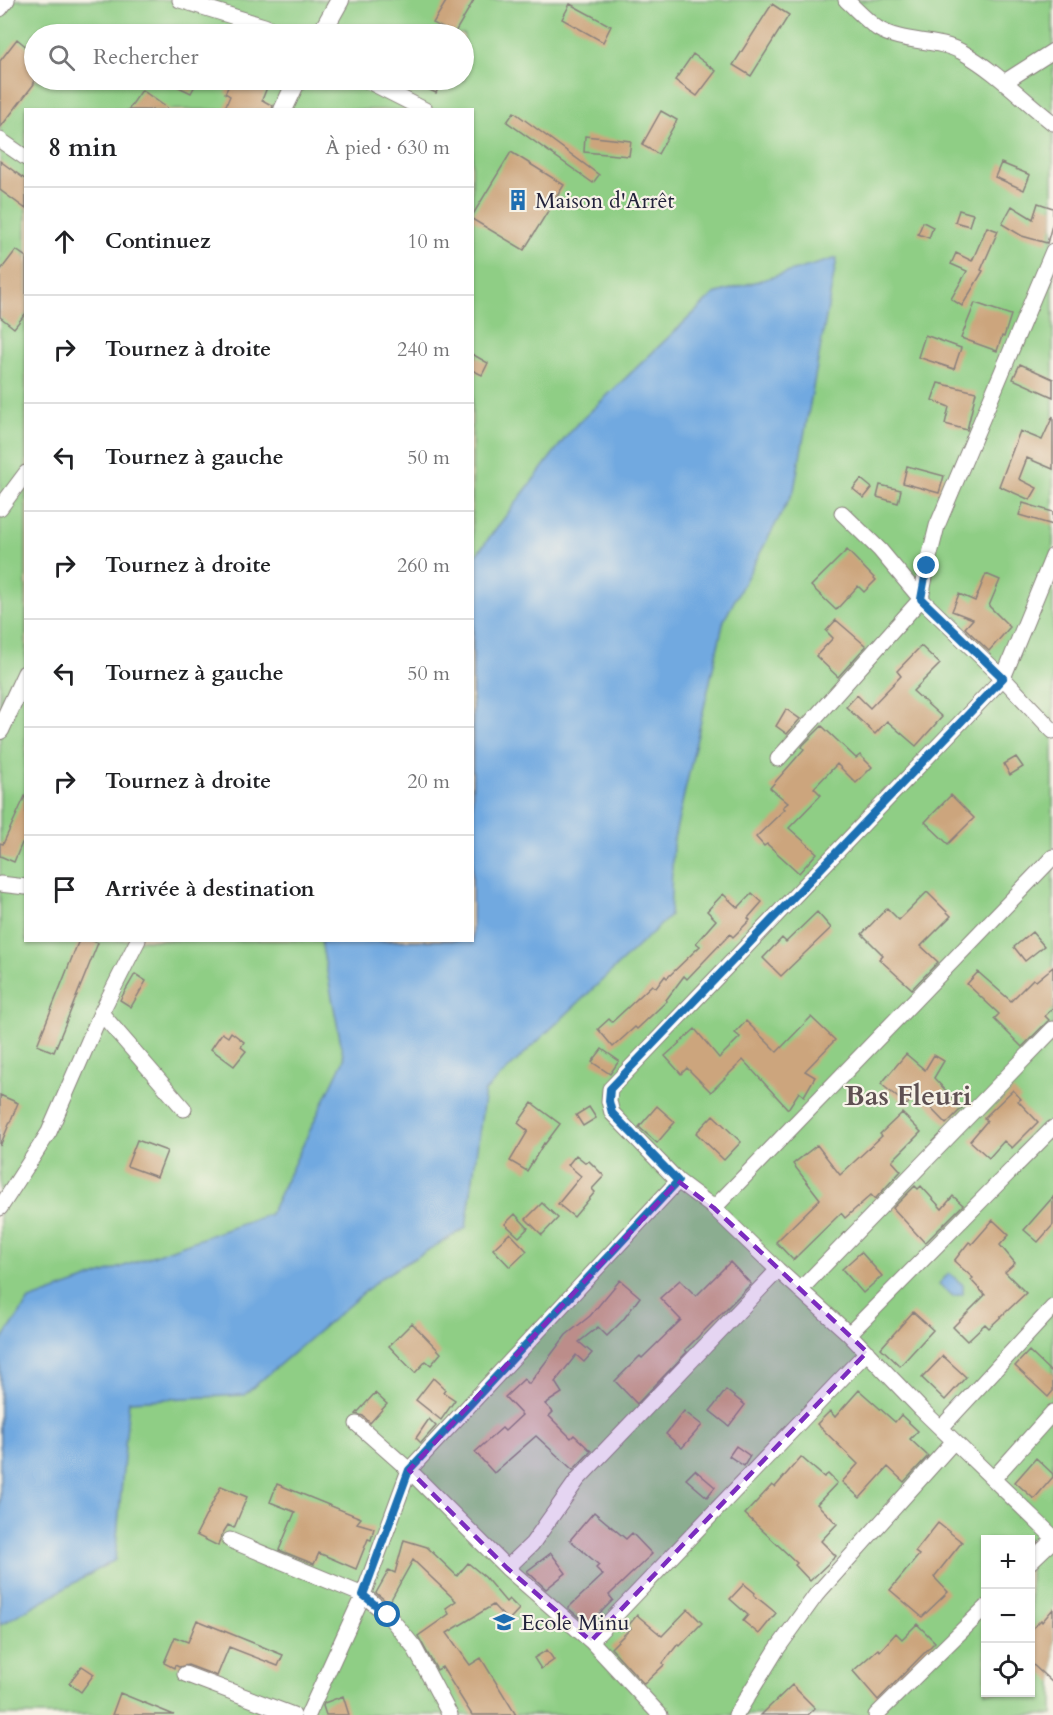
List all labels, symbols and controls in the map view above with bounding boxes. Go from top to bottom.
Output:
search box [24,24,474,90]
icon: search [45,41,78,74]
text: Rechercher [93,42,198,72]
text: 8 min [48,130,117,165]
text: À pied · 630 m [326,134,450,161]
place label: Maison d'Arrêt [535,186,674,216]
building icon: Maison d'Arrêt [506,188,530,212]
icon: ahead [48,225,81,258]
text: Continuez [105,226,211,256]
text: 10 m [407,228,450,255]
icon: right [48,333,81,366]
text: Tournez à droite [105,334,271,364]
text: 240 m [397,336,450,363]
icon: left [48,441,81,474]
text: Tournez à gauche [105,442,284,472]
text: 50 m [407,444,450,471]
icon: right [48,549,81,582]
text: Tournez à droite [105,550,271,580]
text: 260 m [397,552,450,579]
route end [913,552,939,578]
icon: left [48,657,81,690]
text: Tournez à gauche [105,658,284,688]
text: 50 m [407,660,450,687]
icon: right [48,765,81,798]
text: Tournez à droite [105,766,271,796]
text: 20 m [407,768,450,795]
icon: arrive [48,873,81,906]
text: Arrivée à destination [105,874,315,904]
district label: Bas Fleuri [844,1077,972,1115]
map controls [981,1535,1035,1697]
button: + [981,1535,1035,1589]
button: − [981,1589,1035,1643]
route start [374,1601,400,1627]
place label: Ecole Minu [521,1608,630,1638]
school or university icon: Ecole Minu [492,1610,516,1634]
button: locate [981,1643,1035,1697]

